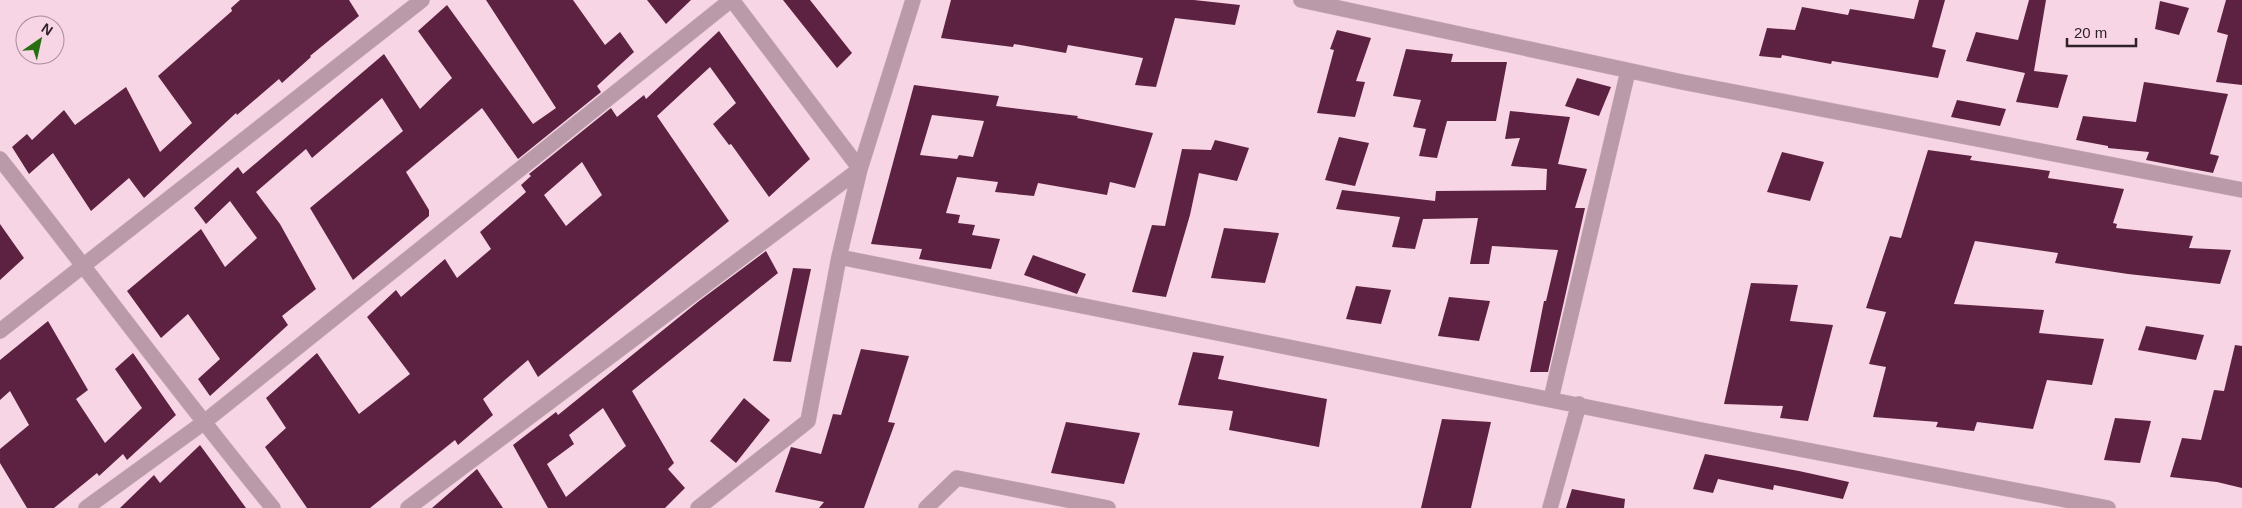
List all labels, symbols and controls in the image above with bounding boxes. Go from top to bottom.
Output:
north arrow [15,15,65,65]
scale bar [2067,15,2136,47]
text: N [39,20,56,39]
text: 20 m [2074,24,2107,41]

